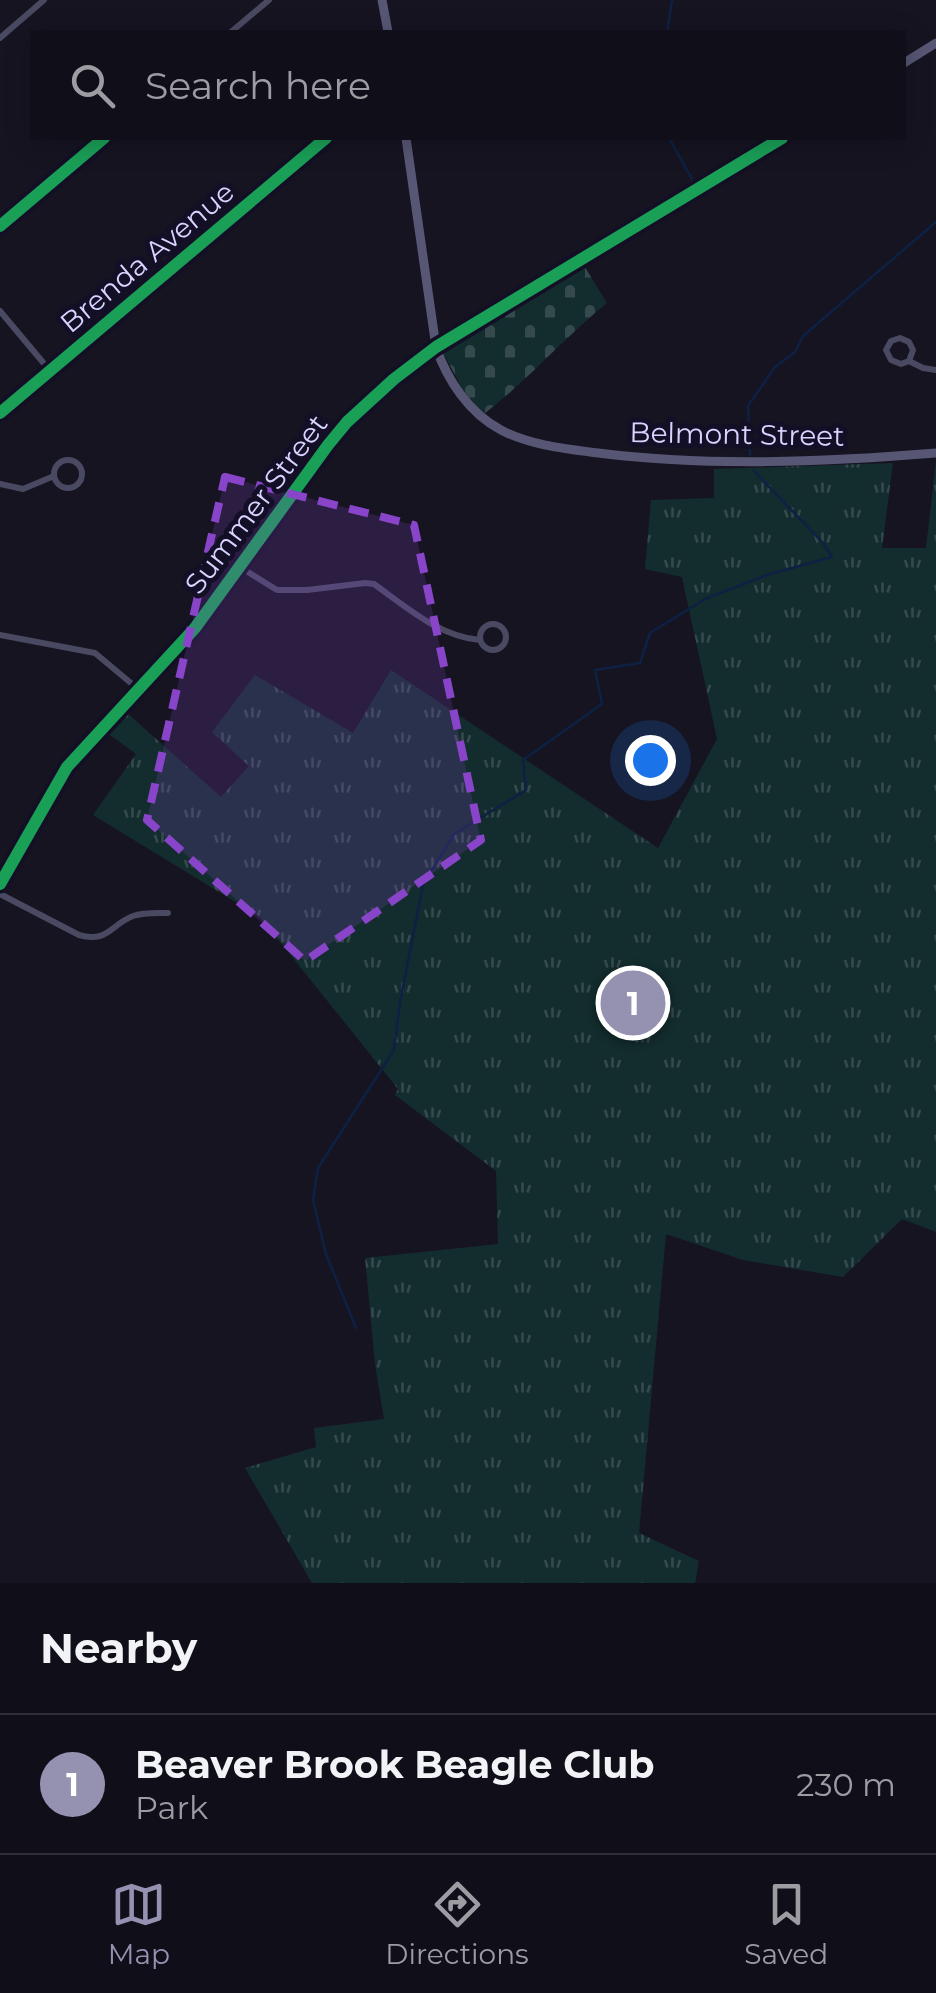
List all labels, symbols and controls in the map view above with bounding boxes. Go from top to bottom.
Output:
search box [30,30,906,140]
icon: search [65,58,120,113]
text: Search here [145,62,371,109]
street label: Brenda Avenue [53,174,241,340]
street label: Summer Street [178,408,334,600]
street label: Belmont Street [629,415,845,453]
your location [625,735,676,786]
pin: 1 [600,966,666,1040]
text: Nearby [40,1622,197,1674]
text: Beaver Brook Beagle Club [135,1741,654,1788]
text: 1 [66,1765,79,1804]
text: 230 m [796,1765,896,1804]
text: Park [135,1788,208,1827]
tab: Map [108,1877,170,1971]
tab: Directions [385,1877,529,1971]
tab: Saved [744,1877,828,1971]

